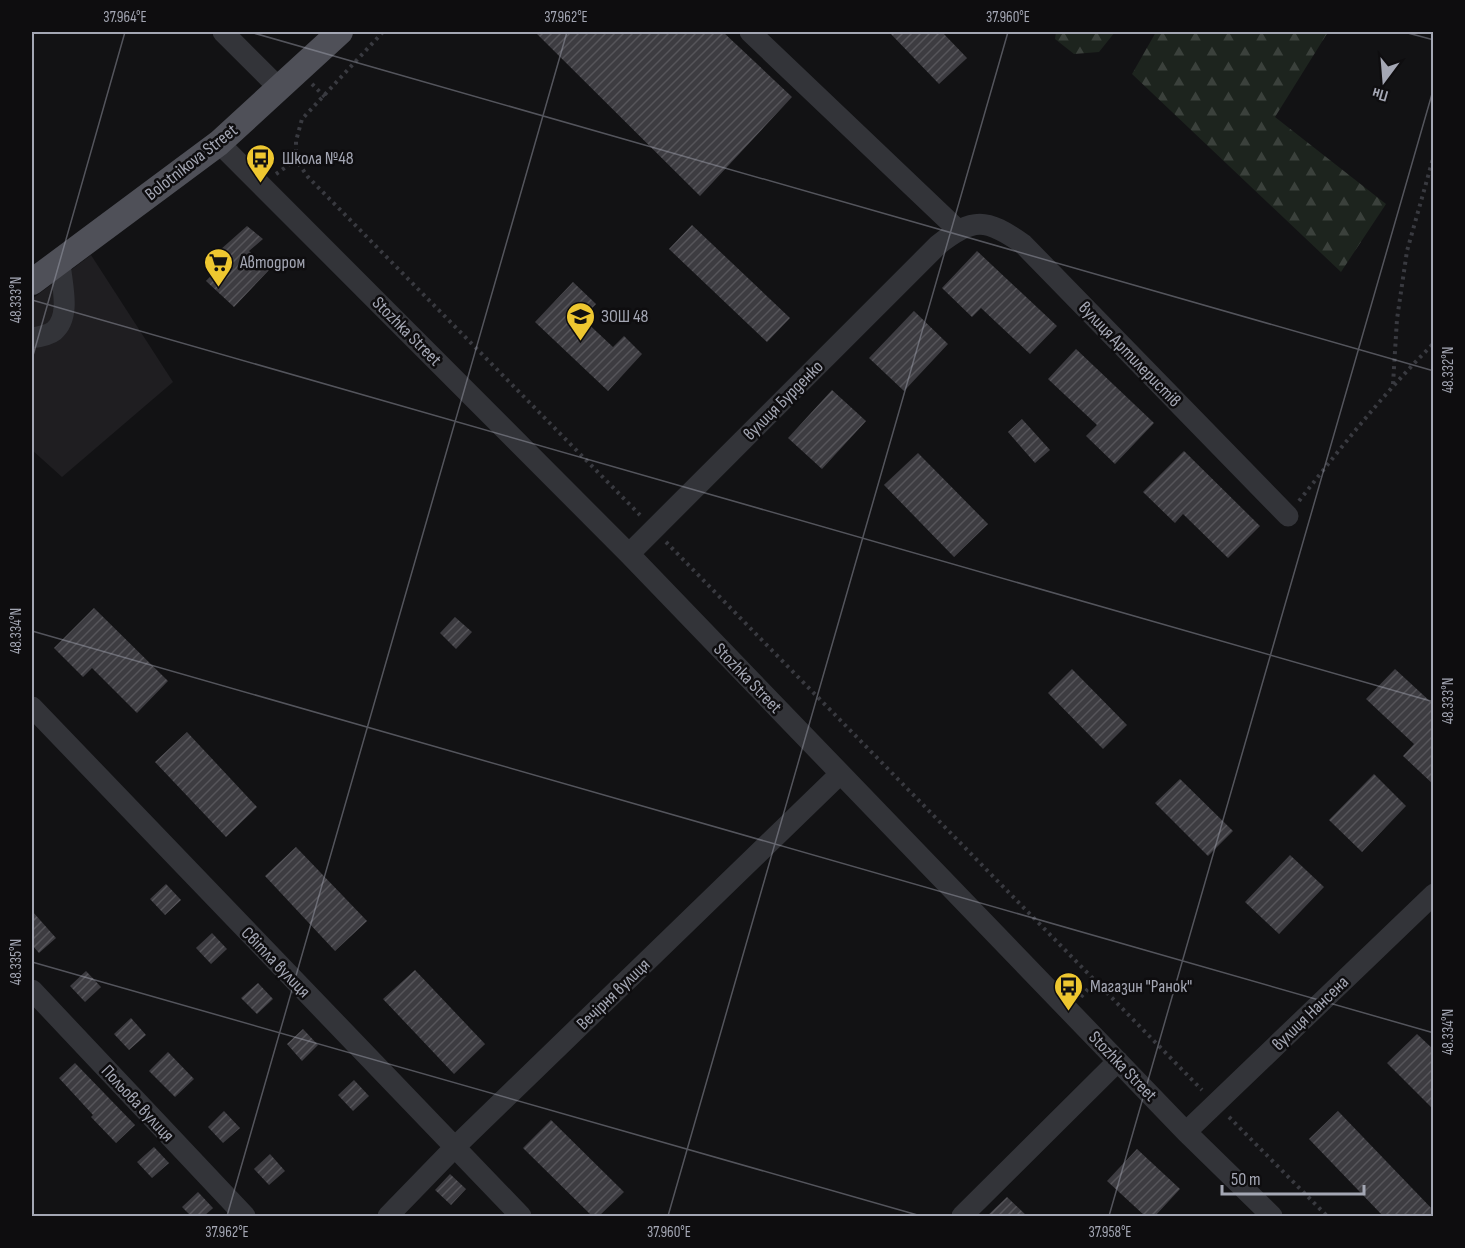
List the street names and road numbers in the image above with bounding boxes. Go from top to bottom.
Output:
street label: Bolotnikova Street [141,120,242,205]
street label: Stozhka Street [368,292,446,371]
street label: вулиця Артилеристів [1074,297,1185,411]
street label: вулиця Бурденко [739,356,828,445]
street label: Stozhka Street [709,639,787,718]
street label: Світла вулиця [237,923,315,1002]
street label: Вечірня вулиця [572,954,654,1034]
street label: вулиця Нансена [1268,972,1353,1055]
street label: Stozhka Street [1084,1027,1162,1106]
street label: Польова вулиця [97,1061,178,1146]

